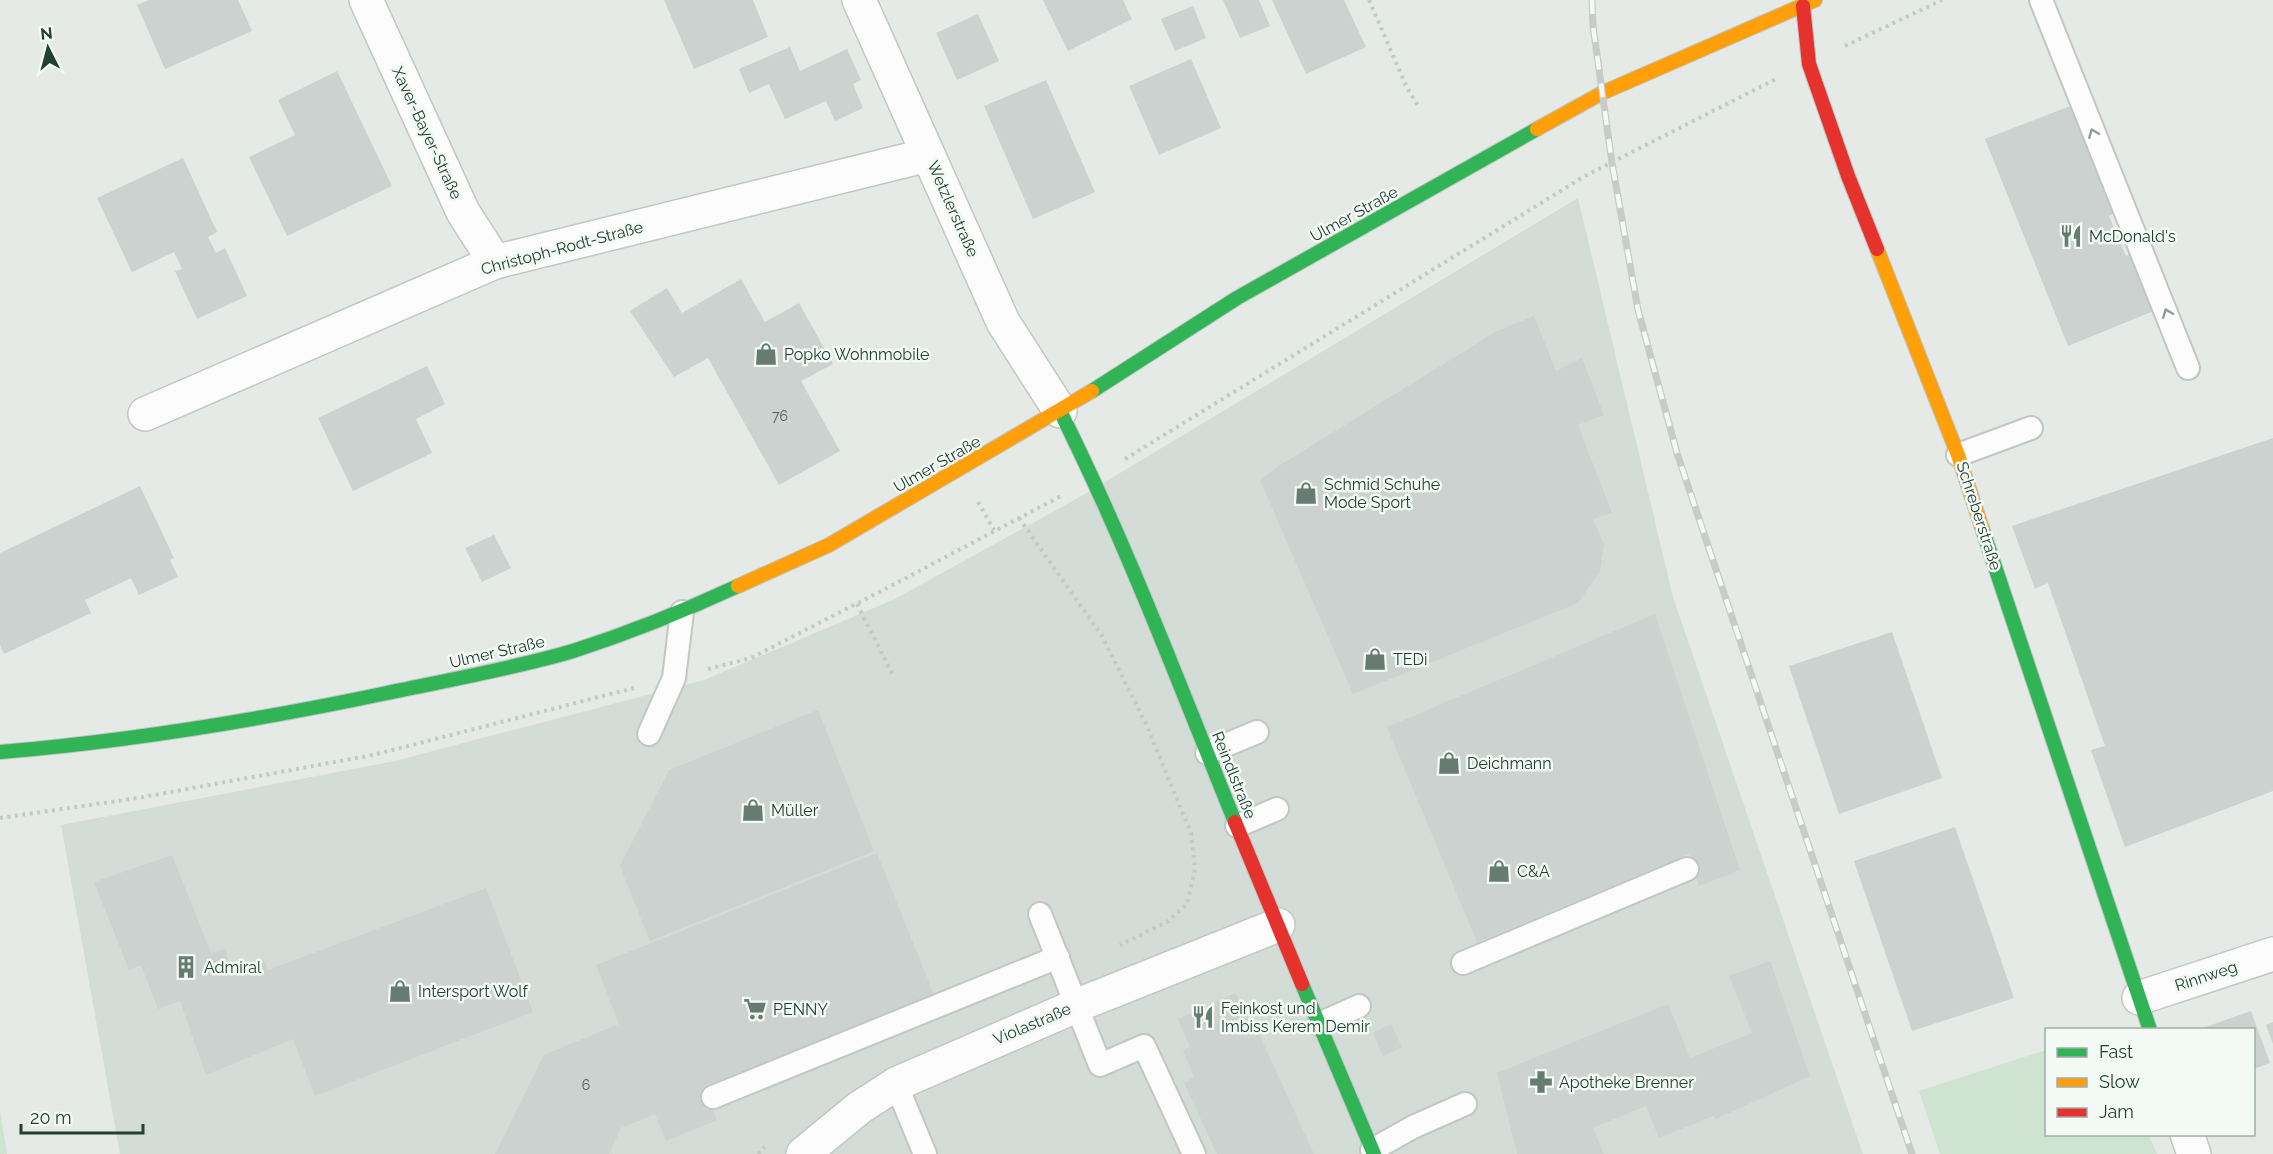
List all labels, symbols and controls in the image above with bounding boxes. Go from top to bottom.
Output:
north arrow [18,18,78,78]
text: N [39,23,54,44]
street label: Xaver-Bayer-Straße [388,64,466,202]
one-way arrow [2088,128,2101,138]
street label: Wetzlerstraße [923,158,983,260]
street label: Ulmer Straße [1307,182,1401,246]
street label: Christoph-Rodt-Straße [479,217,645,279]
restaurant icon: McDonald's [2058,223,2084,249]
place label: McDonald's [2089,227,2176,246]
one-way arrow [2161,309,2174,319]
shop icon: Popko Wohnmobile [753,341,779,367]
place label: Popko Wohnmobile [784,345,929,364]
house number: 76 [772,408,788,424]
street label: Ulmer Straße [890,431,984,497]
street label: Schreberstraße [1952,459,2006,573]
place label: Schmid Schuhe Mode Sport [1324,475,1440,512]
shop icon: Schmid Schuhe Mode Sport [1293,480,1319,506]
street label: Ulmer Straße [448,632,546,672]
shop icon: TEDi [1362,646,1388,672]
place label: TEDi [1393,650,1427,669]
street label: Reindlstraße [1208,729,1260,821]
shop icon: Deichmann [1436,750,1462,776]
place label: Deichmann [1467,754,1552,773]
shop icon: Müller [740,797,766,823]
place label: Müller [771,801,819,820]
shop icon: C&A [1486,858,1512,884]
place label: C&A [1517,862,1550,881]
building icon: Admiral [173,954,199,980]
street label: Rinnweg [2172,957,2240,995]
place label: Admiral [204,958,262,977]
shop icon: Intersport Wolf [387,978,413,1004]
place label: Intersport Wolf [418,982,529,1001]
supermarket icon: PENNY [742,996,768,1022]
street label: Violastraße [990,999,1074,1049]
place label: Feinkost und Imbiss Kerem Demir [1221,999,1370,1036]
place label: PENNY [773,1000,828,1019]
restaurant icon: Feinkost und Imbiss Kerem Demir [1190,1004,1216,1030]
legend [2045,1028,2255,1136]
text: Fast [2099,1041,2133,1062]
pharmacy icon: Apotheke Brenner [1528,1069,1554,1095]
text: Slow [2099,1071,2140,1092]
place label: Apotheke Brenner [1559,1073,1694,1092]
house number: 6 [582,1077,590,1093]
scale bar [21,1097,142,1135]
text: Jam [2099,1101,2134,1122]
text: 20 m [30,1107,72,1128]

